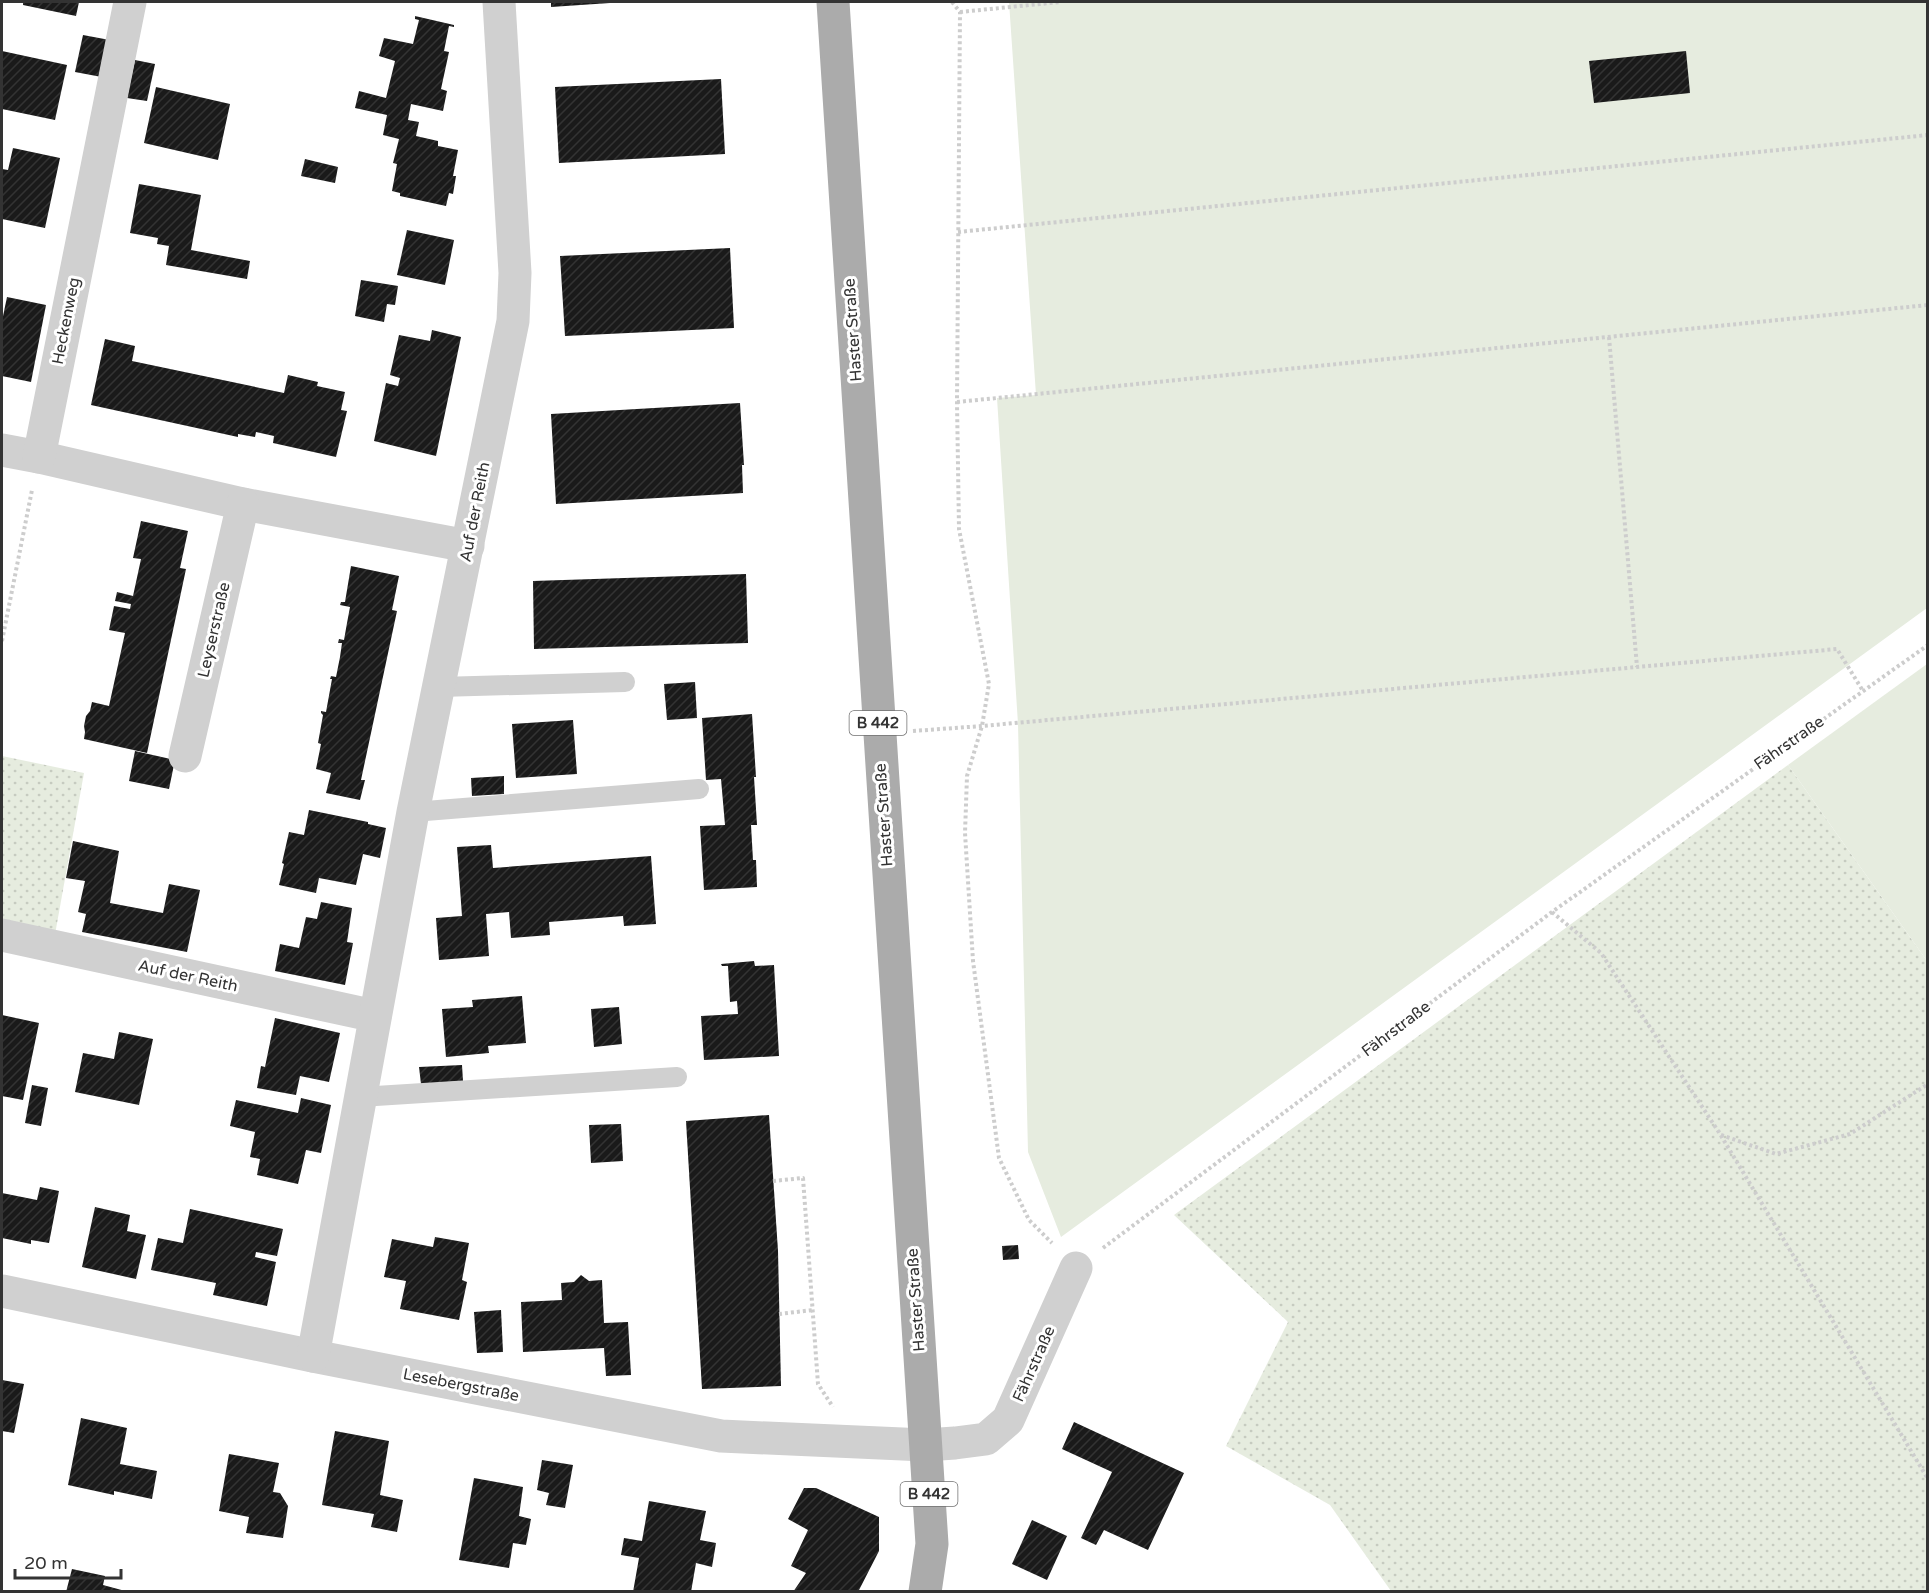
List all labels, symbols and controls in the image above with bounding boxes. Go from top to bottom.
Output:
street label: Heckenweg [48,276,84,366]
street label: Haster Straße [839,278,867,382]
street label: Auf der Reith [456,460,494,564]
street label: Leyserstraße [193,580,235,680]
road number: B 442 [850,711,906,735]
street label: Fährstraße [1750,712,1828,774]
street label: Haster Straße [870,763,898,867]
street label: Auf der Reith [136,956,240,996]
street label: Fährstraße [1358,997,1434,1061]
street label: Haster Straße [902,1248,930,1352]
street label: Fährstraße [1008,1323,1060,1405]
street label: Lesebergstraße [401,1364,521,1406]
road number: B 442 [900,1482,958,1506]
scale bar [15,1542,122,1580]
text: 20 m [24,1552,68,1574]

